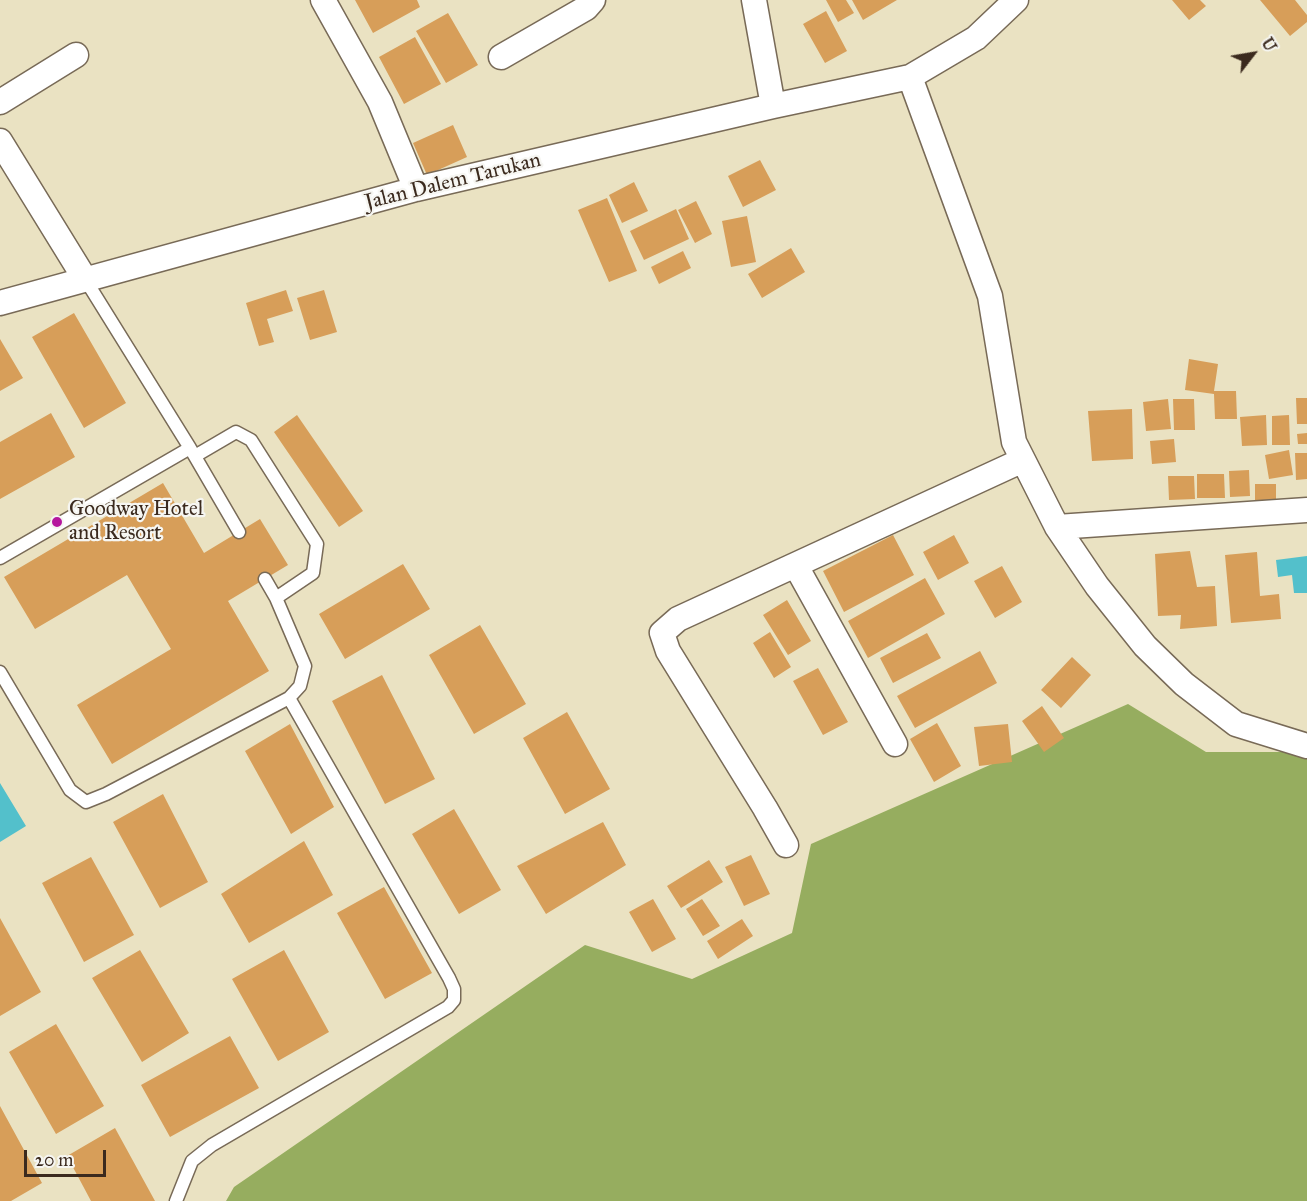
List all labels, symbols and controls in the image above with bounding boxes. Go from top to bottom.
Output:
north arrow [1223,24,1283,84]
text: U [1257,34,1280,55]
street label: Jalan Dalem Tarukan [362,148,544,216]
place label: Goodway Hotel and Resort [69,497,203,547]
marker: Goodway Hotel and Resort [50,515,64,529]
scale bar [27,1138,110,1176]
text: 20 m [35,1149,73,1171]

